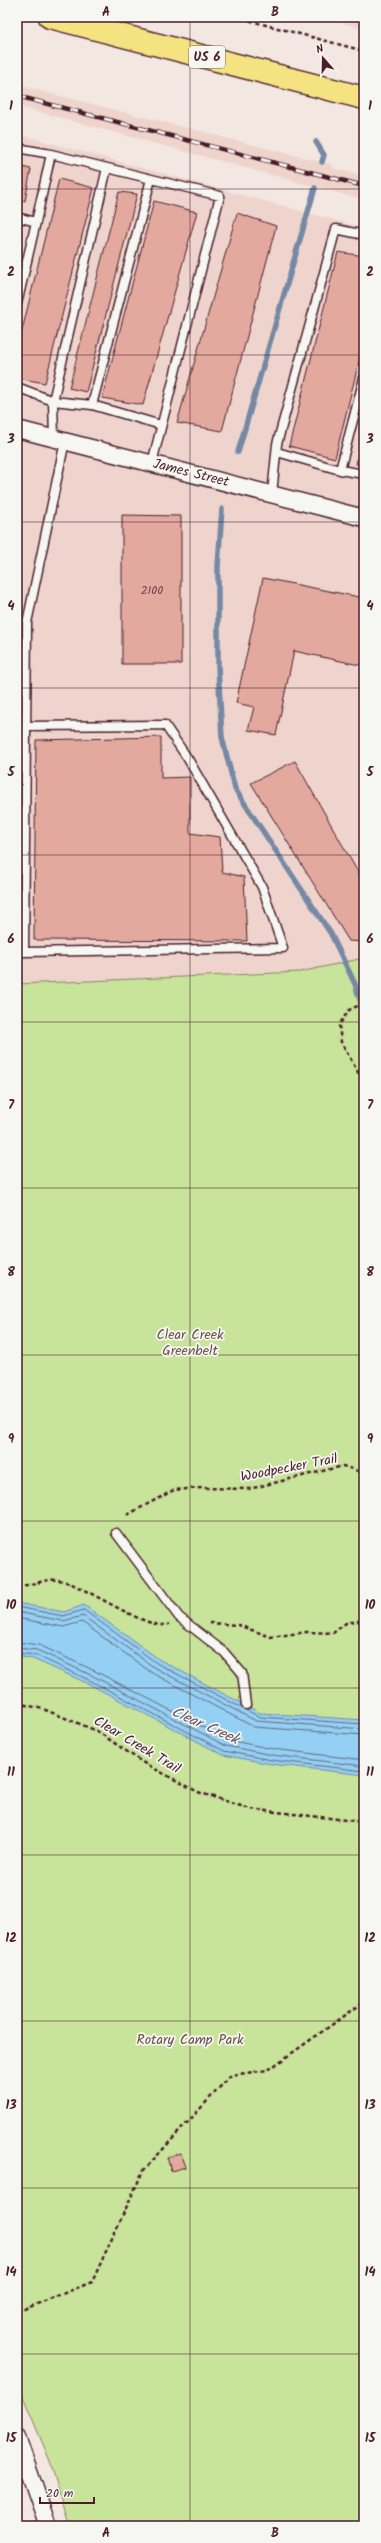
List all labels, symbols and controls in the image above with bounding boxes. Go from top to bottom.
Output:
text: A [102,2,110,23]
text: B [271,2,279,23]
north arrow [303,38,343,78]
text: N [314,40,326,59]
road number: US 6 [189,46,225,68]
text: 1 [9,96,13,117]
text: 1 [368,96,372,117]
text: 2 [7,262,15,283]
text: 2 [366,262,374,283]
text: 3 [6,429,15,450]
text: 3 [365,429,374,450]
street label: James Street [151,453,232,493]
house number: 2100 [141,581,163,600]
text: 4 [7,596,15,617]
text: 4 [366,596,374,617]
text: 5 [7,762,16,783]
text: 5 [366,762,375,783]
text: 6 [7,929,15,950]
text: 6 [366,929,374,950]
text: 7 [8,1095,15,1116]
text: 7 [367,1095,374,1116]
text: 8 [7,1262,15,1283]
text: 8 [366,1262,374,1283]
park label: Clear Creek Greenbelt [156,1324,224,1362]
text: 9 [8,1429,15,1450]
text: 9 [367,1429,374,1450]
street label: Woodpecker Trail [239,1448,340,1488]
text: 10 [6,1595,17,1616]
text: 10 [365,1595,376,1616]
water label: Clear Creek [167,1700,245,1752]
street label: Clear Creek Trail [89,1710,185,1780]
text: 11 [7,1762,15,1783]
text: 11 [366,1762,374,1783]
text: 12 [5,1928,17,1949]
text: 12 [364,1928,376,1949]
park label: Rotary Camp Park [136,2029,244,2051]
text: 13 [5,2095,17,2116]
text: 13 [364,2095,376,2116]
text: 14 [5,2262,17,2283]
text: 14 [364,2262,376,2283]
text: 15 [6,2428,18,2449]
text: 15 [365,2428,377,2449]
scale bar [40,2479,94,2505]
text: 20 m [46,2484,74,2503]
text: A [102,2523,110,2543]
text: B [271,2523,279,2543]

